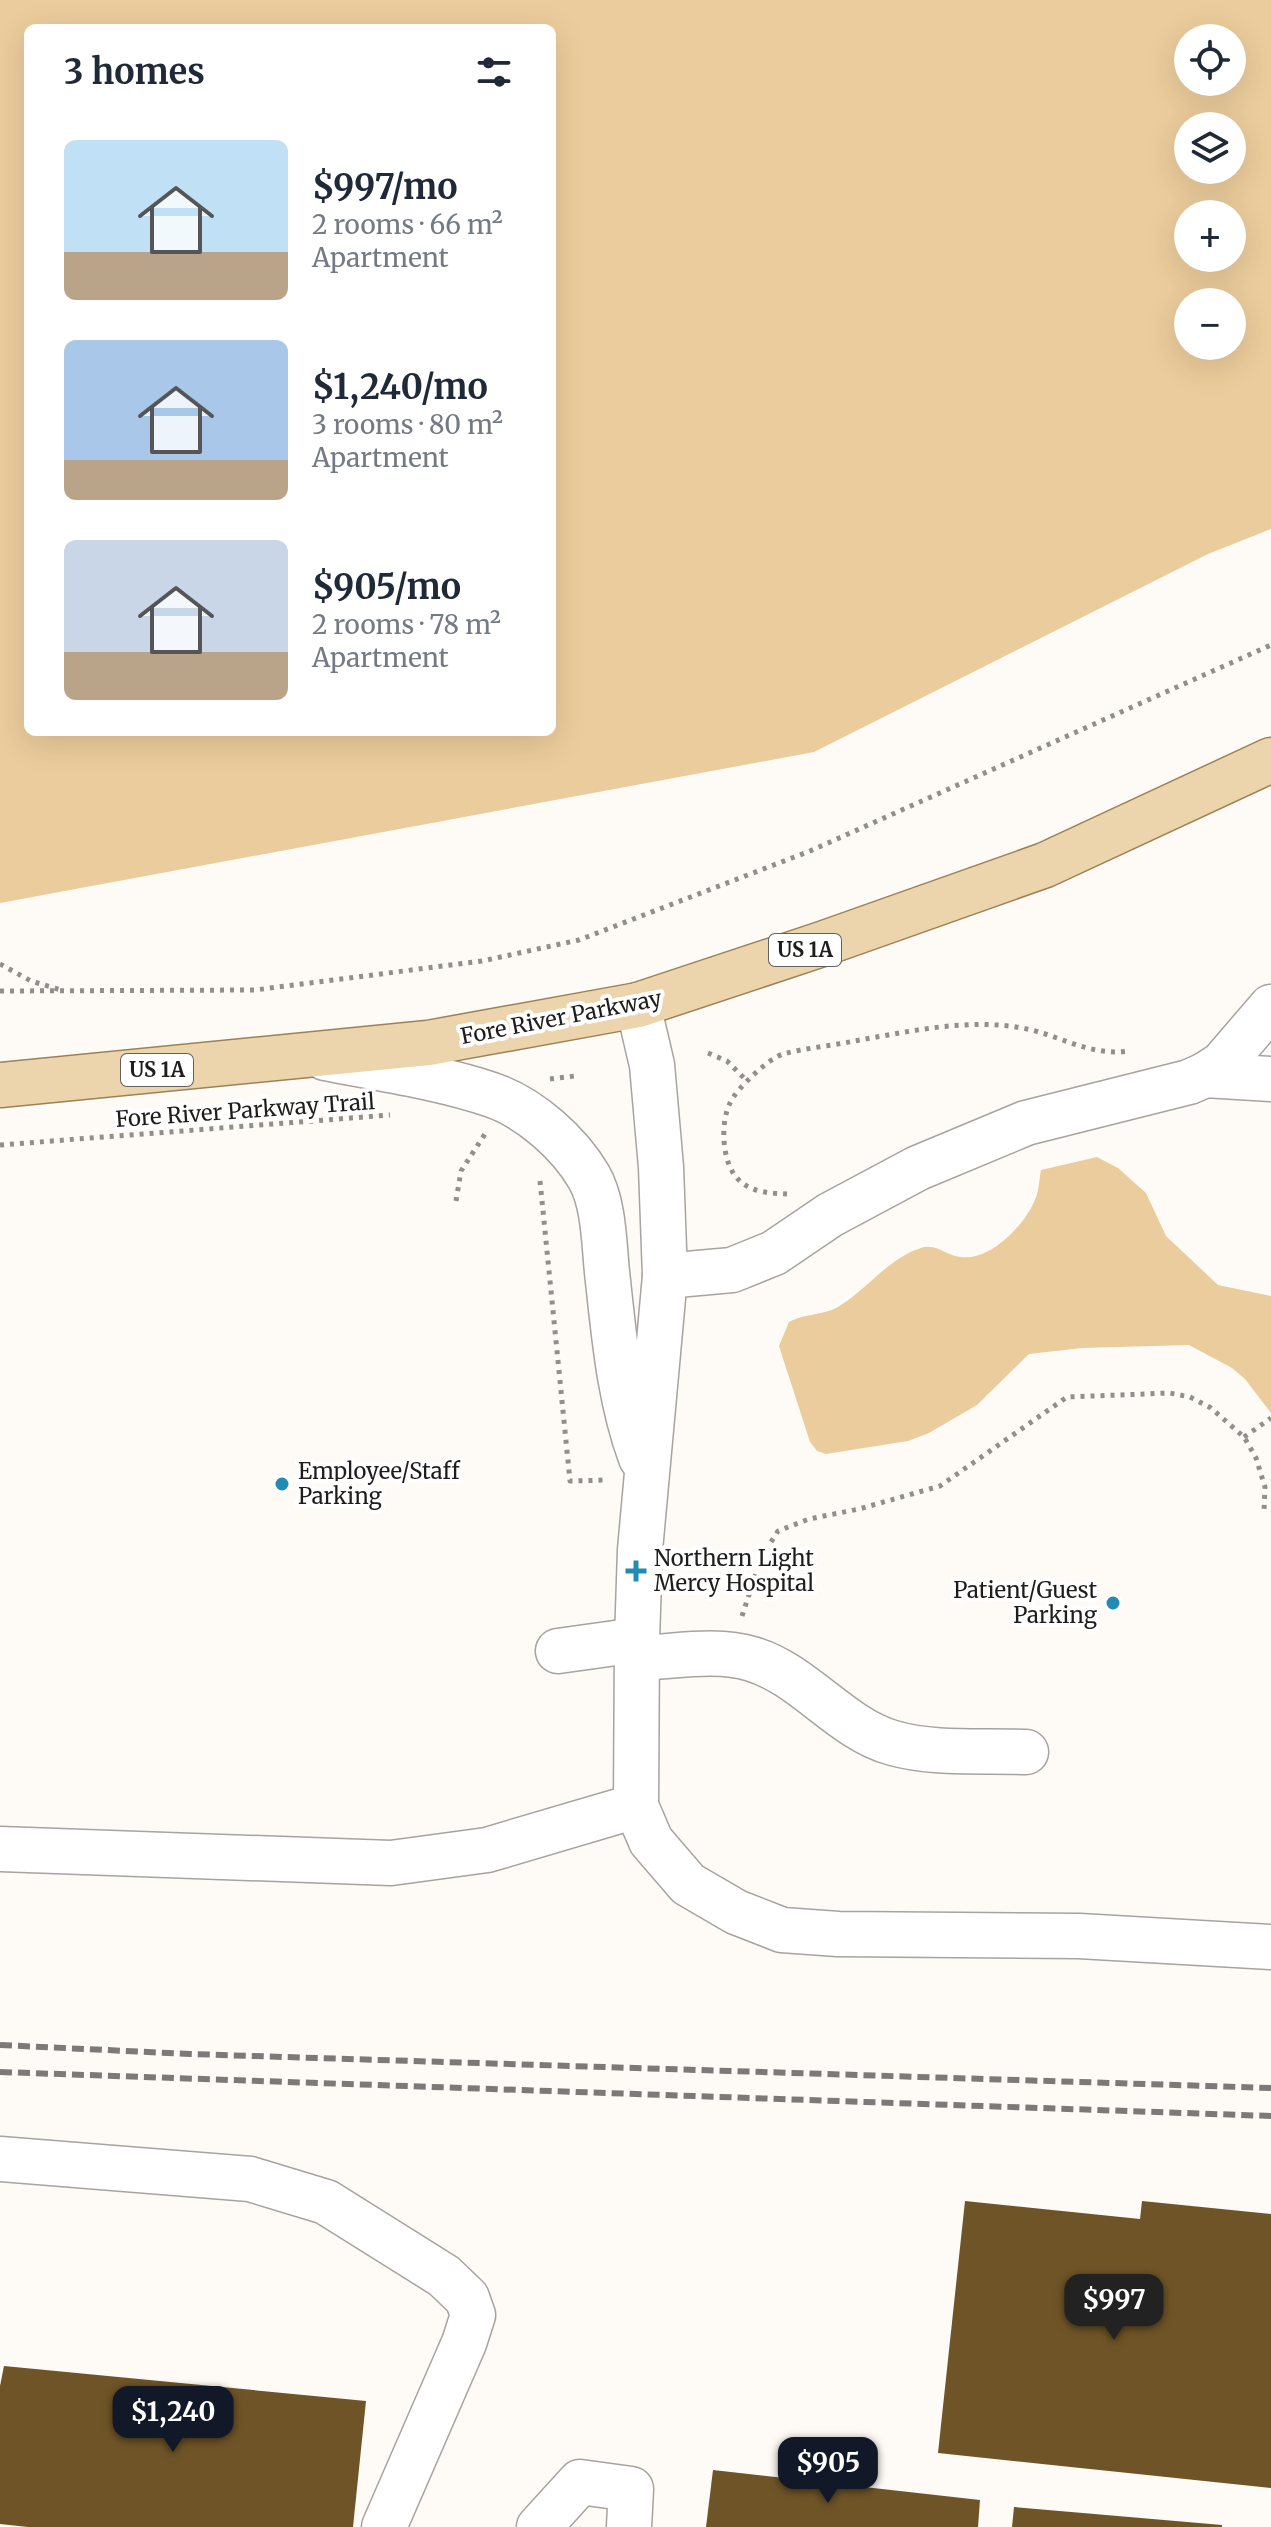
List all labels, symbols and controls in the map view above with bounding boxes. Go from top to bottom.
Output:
map controls [1174,24,1246,360]
button: locate [1174,24,1246,96]
icon: filters [472,50,516,94]
text: 3 homes [64,51,205,93]
button: layers [1174,112,1246,184]
text: $997/mo [312,166,458,208]
icon: home [128,172,224,268]
button: + [1174,200,1246,272]
text: 2 rooms · 66 m² [312,208,503,241]
text: Apartment [312,241,449,274]
button: − [1174,288,1246,360]
text: $1,240/mo [312,366,488,408]
icon: home [128,372,224,468]
text: 3 rooms · 80 m² [312,408,503,441]
text: Apartment [312,441,449,474]
text: $905/mo [312,566,461,608]
icon: home [128,572,224,668]
text: 2 rooms · 78 m² [312,608,501,641]
text: Apartment [312,641,449,674]
road number: US 1A [769,934,841,966]
street label: Fore River Parkway [458,984,664,1050]
road number: US 1A [121,1054,193,1086]
street label: Fore River Parkway Trail [114,1087,376,1133]
place label: Employee/Staff Parking [298,1457,461,1510]
marker: Employee/Staff Parking [273,1475,291,1493]
place label: Northern Light Mercy Hospital [654,1544,814,1597]
marker: Northern Light Mercy Hospital [625,1560,647,1582]
place label: Patient/Guest Parking [953,1576,1097,1629]
marker: Patient/Guest Parking [1104,1594,1122,1612]
pin: $997 [1067,2274,1161,2342]
text: $997 [1082,2283,1146,2316]
pin: $1,240 [108,2386,238,2454]
text: $1,240 [131,2395,215,2428]
pin: $905 [781,2437,875,2505]
text: $905 [796,2446,860,2479]

